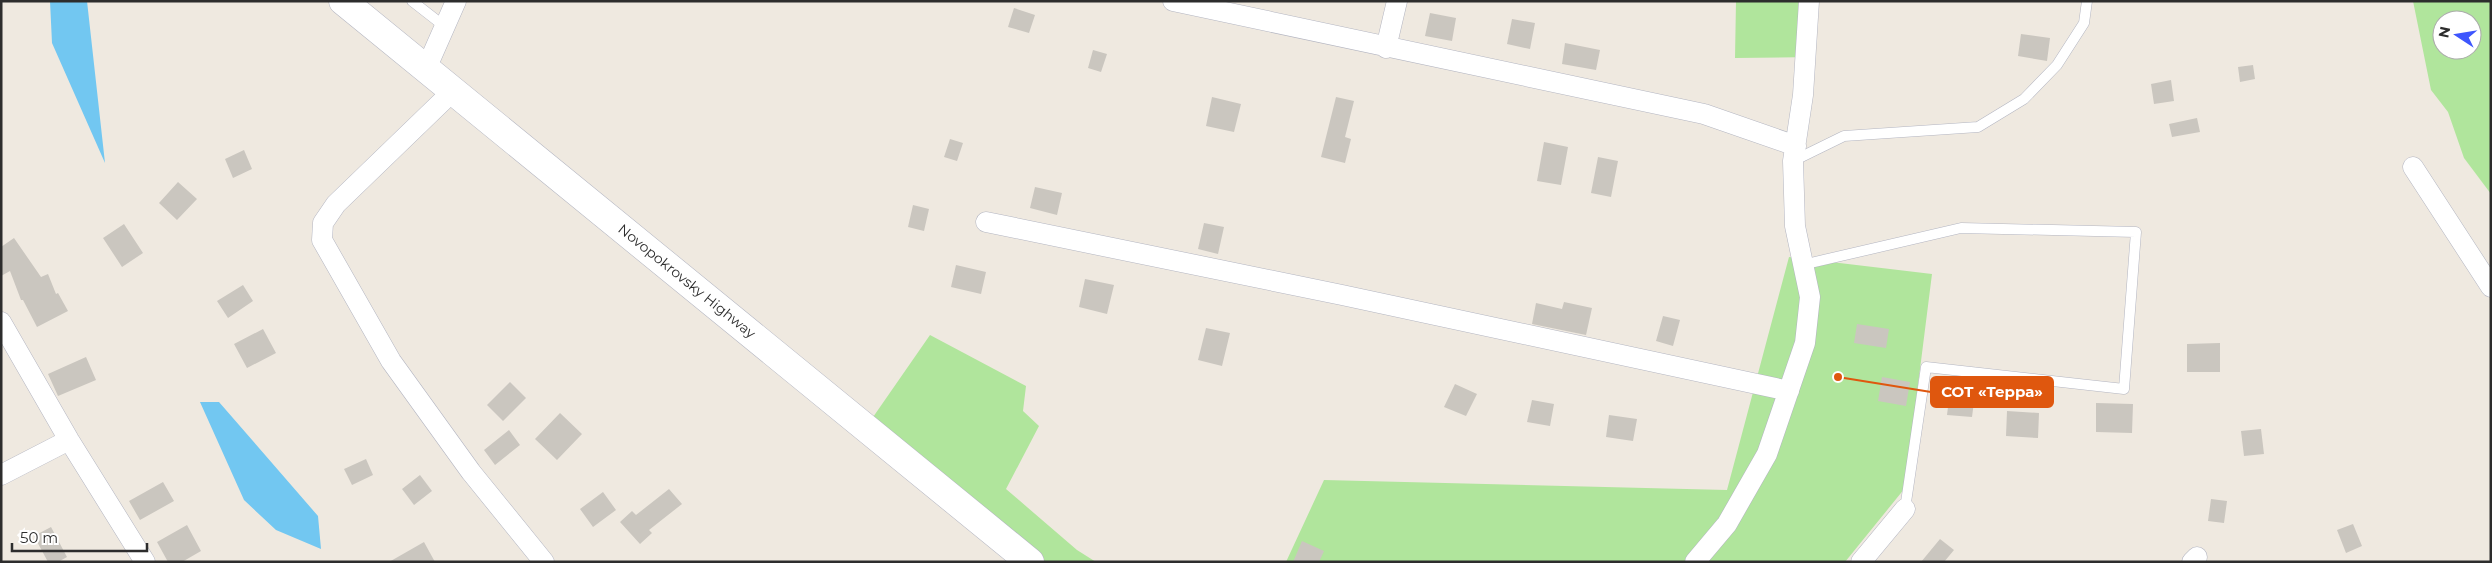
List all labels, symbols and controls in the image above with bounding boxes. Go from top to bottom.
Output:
north arrow [2432,10,2482,60]
text: N [2434,25,2454,40]
street label: Novopokrovsky Highway [615,220,760,342]
callout: СОТ «Терра» [1931,377,2053,407]
text: СОТ «Терра» [1941,382,2043,401]
scale bar [12,520,148,552]
text: 50 m [20,528,58,547]

